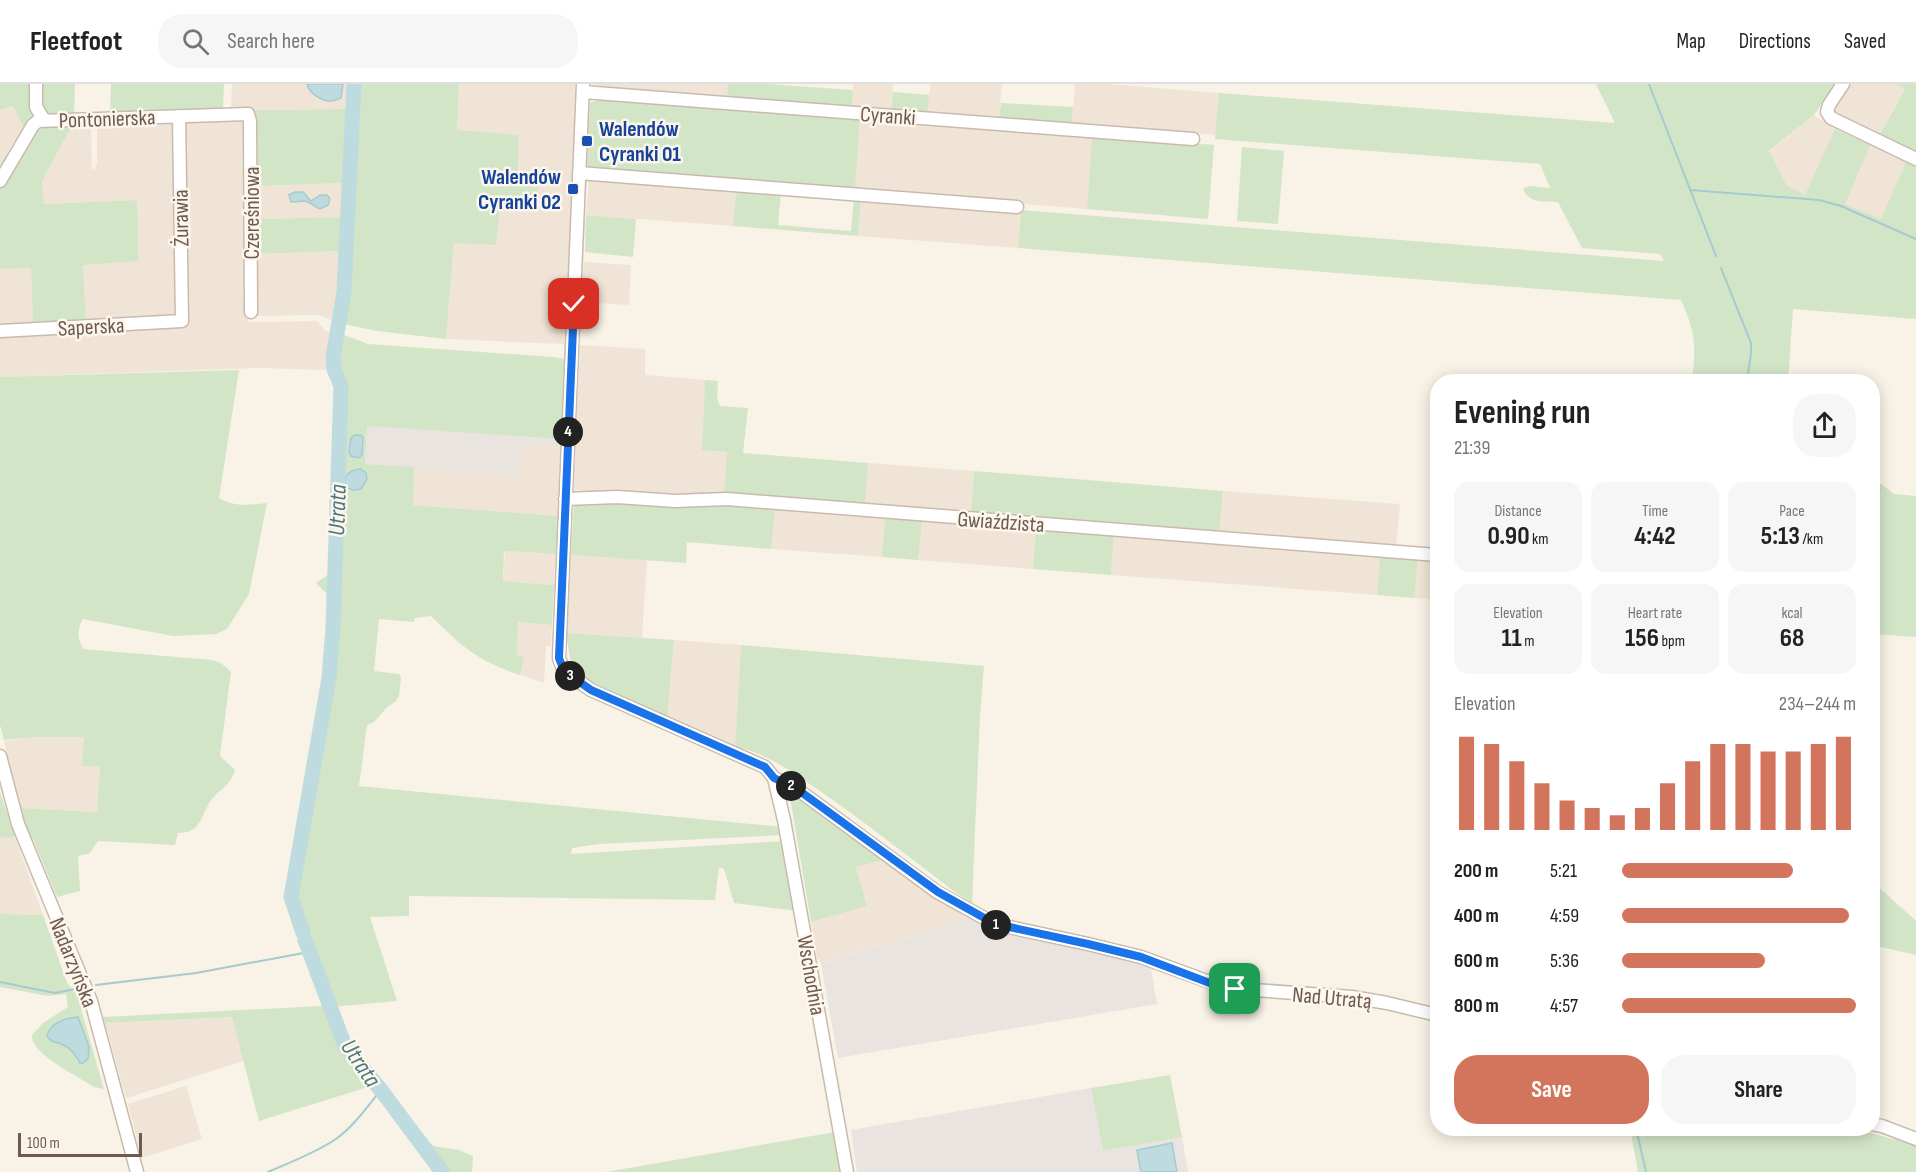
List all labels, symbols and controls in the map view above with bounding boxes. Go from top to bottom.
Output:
search box [158,14,578,68]
text: Fleetfoot [30,25,122,58]
icon: search [179,25,212,58]
text: Search here [227,28,315,55]
text: Map [1676,29,1706,54]
text: Directions [1739,29,1811,54]
text: Saved [1844,29,1886,54]
street label: Cyranki [859,101,916,132]
street label: Pontonierska [58,104,156,135]
place label: Walendów Cyranki 01 [599,116,681,168]
marker: Walendów Cyranki 01 [580,134,594,148]
place label: Walendów Cyranki 02 [478,164,561,216]
street label: Czereśniowa [239,167,266,259]
marker: Walendów Cyranki 02 [566,182,580,196]
street label: Żurawia [168,189,195,247]
pin [548,278,599,329]
icon: check [557,287,590,320]
street label: Saperska [57,312,125,343]
text: Evening run [1454,393,1590,433]
button: share [1793,394,1856,457]
pin: 4 [553,417,583,447]
text: 4 [564,422,572,441]
text: 21:39 [1454,436,1490,460]
water label: Utrata [322,483,353,536]
text: Distance [1494,502,1542,521]
text: Time [1642,502,1668,521]
text: Pace [1779,502,1805,521]
street label: Gwiaździsta [956,506,1045,539]
text: 0.90 [1488,521,1530,552]
text: 4:42 [1634,521,1676,552]
text: 5:13 [1761,521,1800,552]
text: km [1530,530,1548,549]
text: /km [1800,530,1823,549]
text: Elevation [1493,604,1543,623]
text: Heart rate [1628,604,1682,623]
text: kcal [1781,604,1803,623]
text: 11 [1501,623,1522,654]
text: 156 [1625,623,1659,654]
text: 68 [1780,623,1804,654]
text: m [1522,632,1535,651]
text: bpm [1659,632,1685,651]
pin: 3 [555,661,585,691]
text: 3 [566,666,574,685]
text: Elevation [1454,692,1516,716]
text: 234–244 m [1779,692,1856,716]
pin: 2 [776,771,806,801]
text: 2 [787,776,795,795]
text: 200 m [1454,859,1498,883]
text: 5:21 [1550,859,1577,883]
text: 400 m [1454,904,1499,928]
text: 4:59 [1550,904,1579,928]
pin: 1 [981,910,1011,940]
street label: Nadarzyńska [42,914,103,1011]
text: 1 [993,915,999,934]
street label: Wschodnia [790,933,831,1017]
text: 600 m [1454,949,1499,973]
text: 5:36 [1550,949,1579,973]
pin [1209,963,1260,1014]
icon: arrive [1218,972,1251,1005]
street label: Nad Utratą [1291,982,1373,1015]
text: 800 m [1454,994,1499,1018]
text: 4:57 [1550,994,1578,1018]
water label: Utrata [334,1034,387,1093]
button: Save [1454,1055,1649,1124]
button: Share [1661,1055,1856,1124]
scale bar [18,1130,142,1158]
text: 100 m [27,1134,60,1153]

